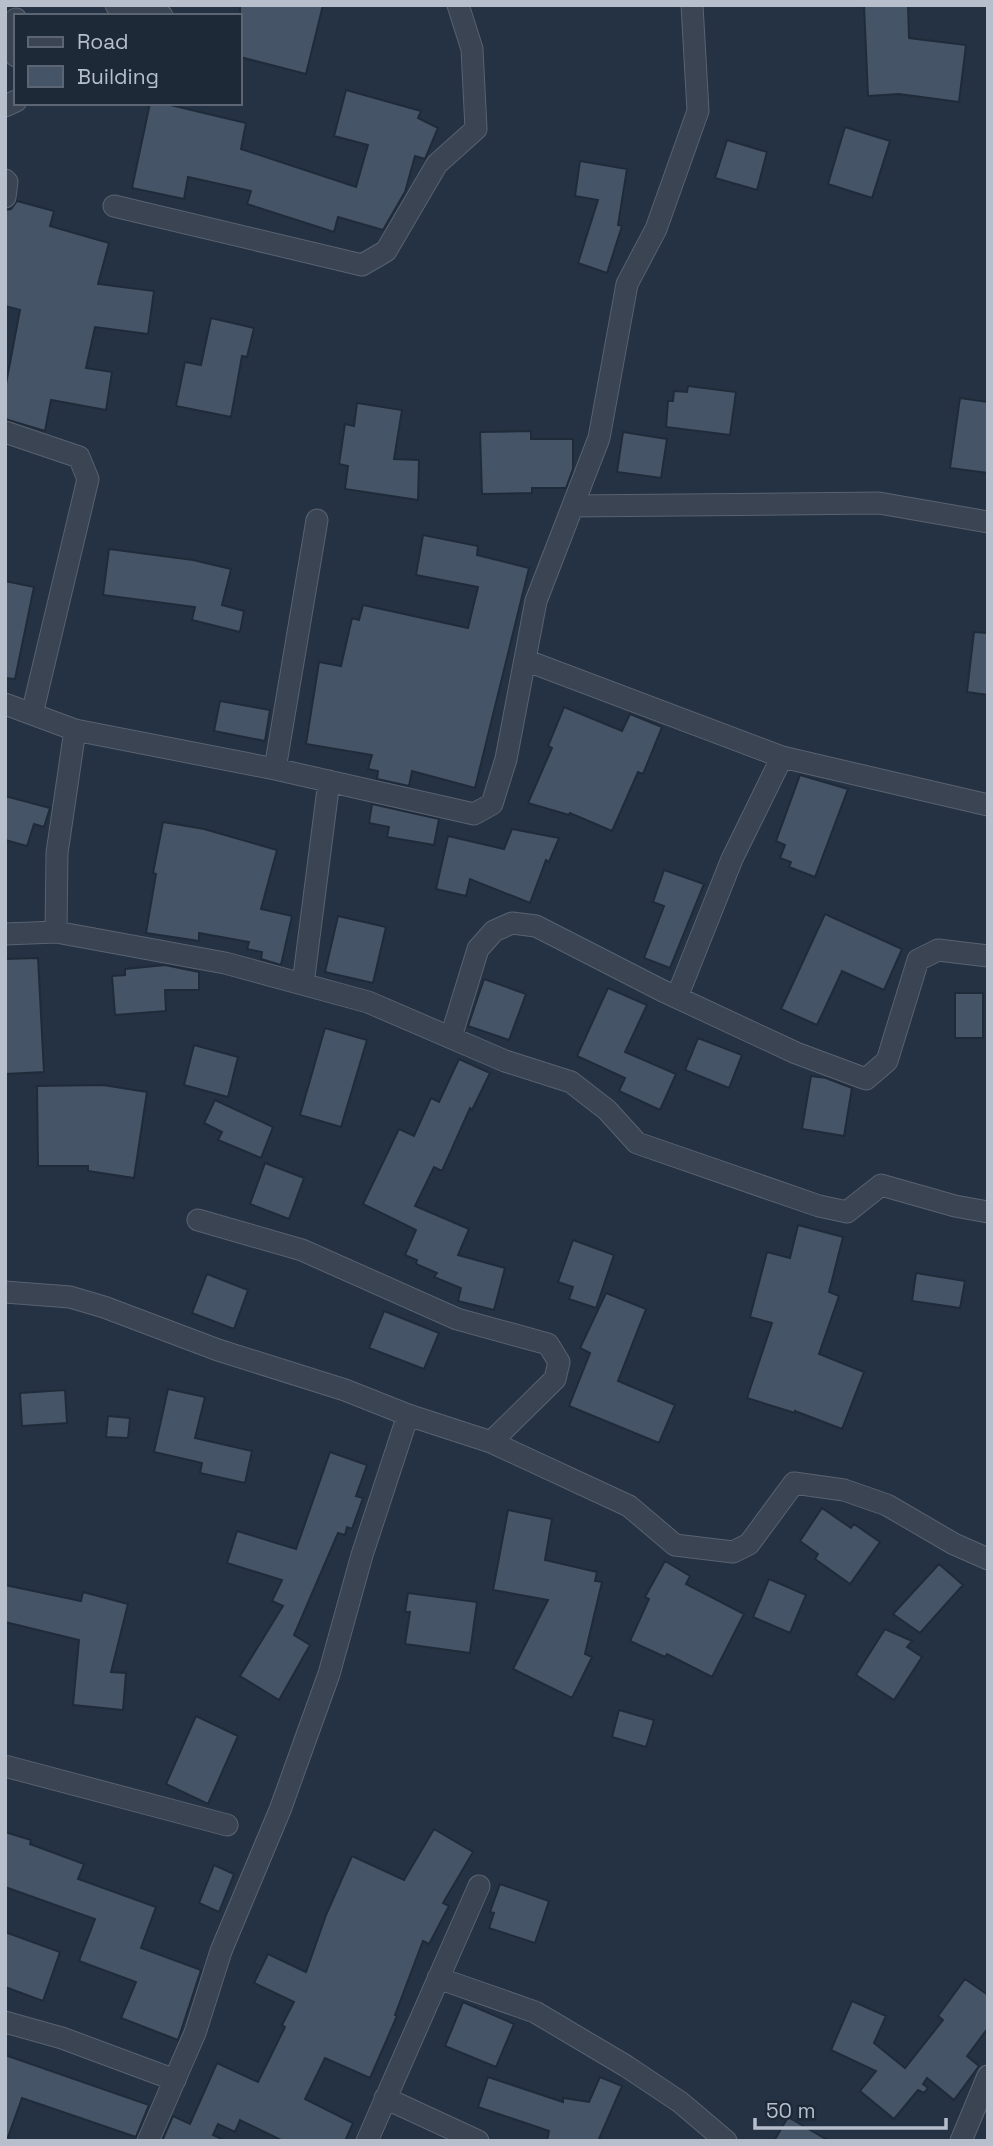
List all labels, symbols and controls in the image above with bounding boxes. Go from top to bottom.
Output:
legend [14,14,242,105]
text: Road [77,28,129,55]
text: Building [77,63,159,90]
scale bar [755,2086,946,2130]
text: 50 m [766,2097,816,2124]

